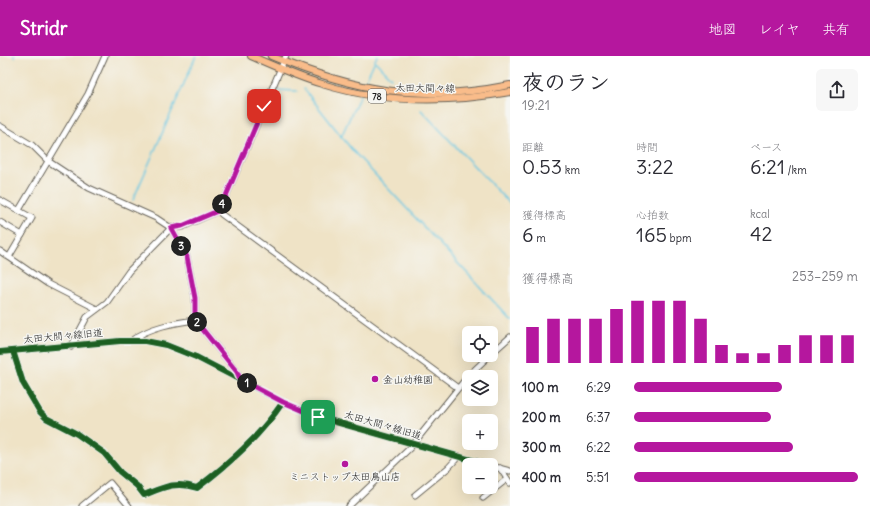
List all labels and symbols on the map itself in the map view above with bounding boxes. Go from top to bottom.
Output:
street label: 太田大間々線 [395,81,455,95]
pin [247,89,281,123]
road number: 78 [368,89,386,103]
pin: 4 [212,194,232,214]
pin: 3 [171,236,191,256]
pin: 2 [187,312,207,332]
street label: 太田大間々線旧道 [23,326,103,346]
pin: 1 [237,373,257,393]
place label: 金山幼稚園 [383,373,433,386]
marker: 金山幼稚園 [370,374,380,384]
pin [301,400,335,434]
street label: 太田大間々線旧道 [343,408,423,442]
marker: ミニストップ太田鳥山店 [340,459,350,469]
place label: ミニストップ太田鳥山店 [290,470,401,483]

